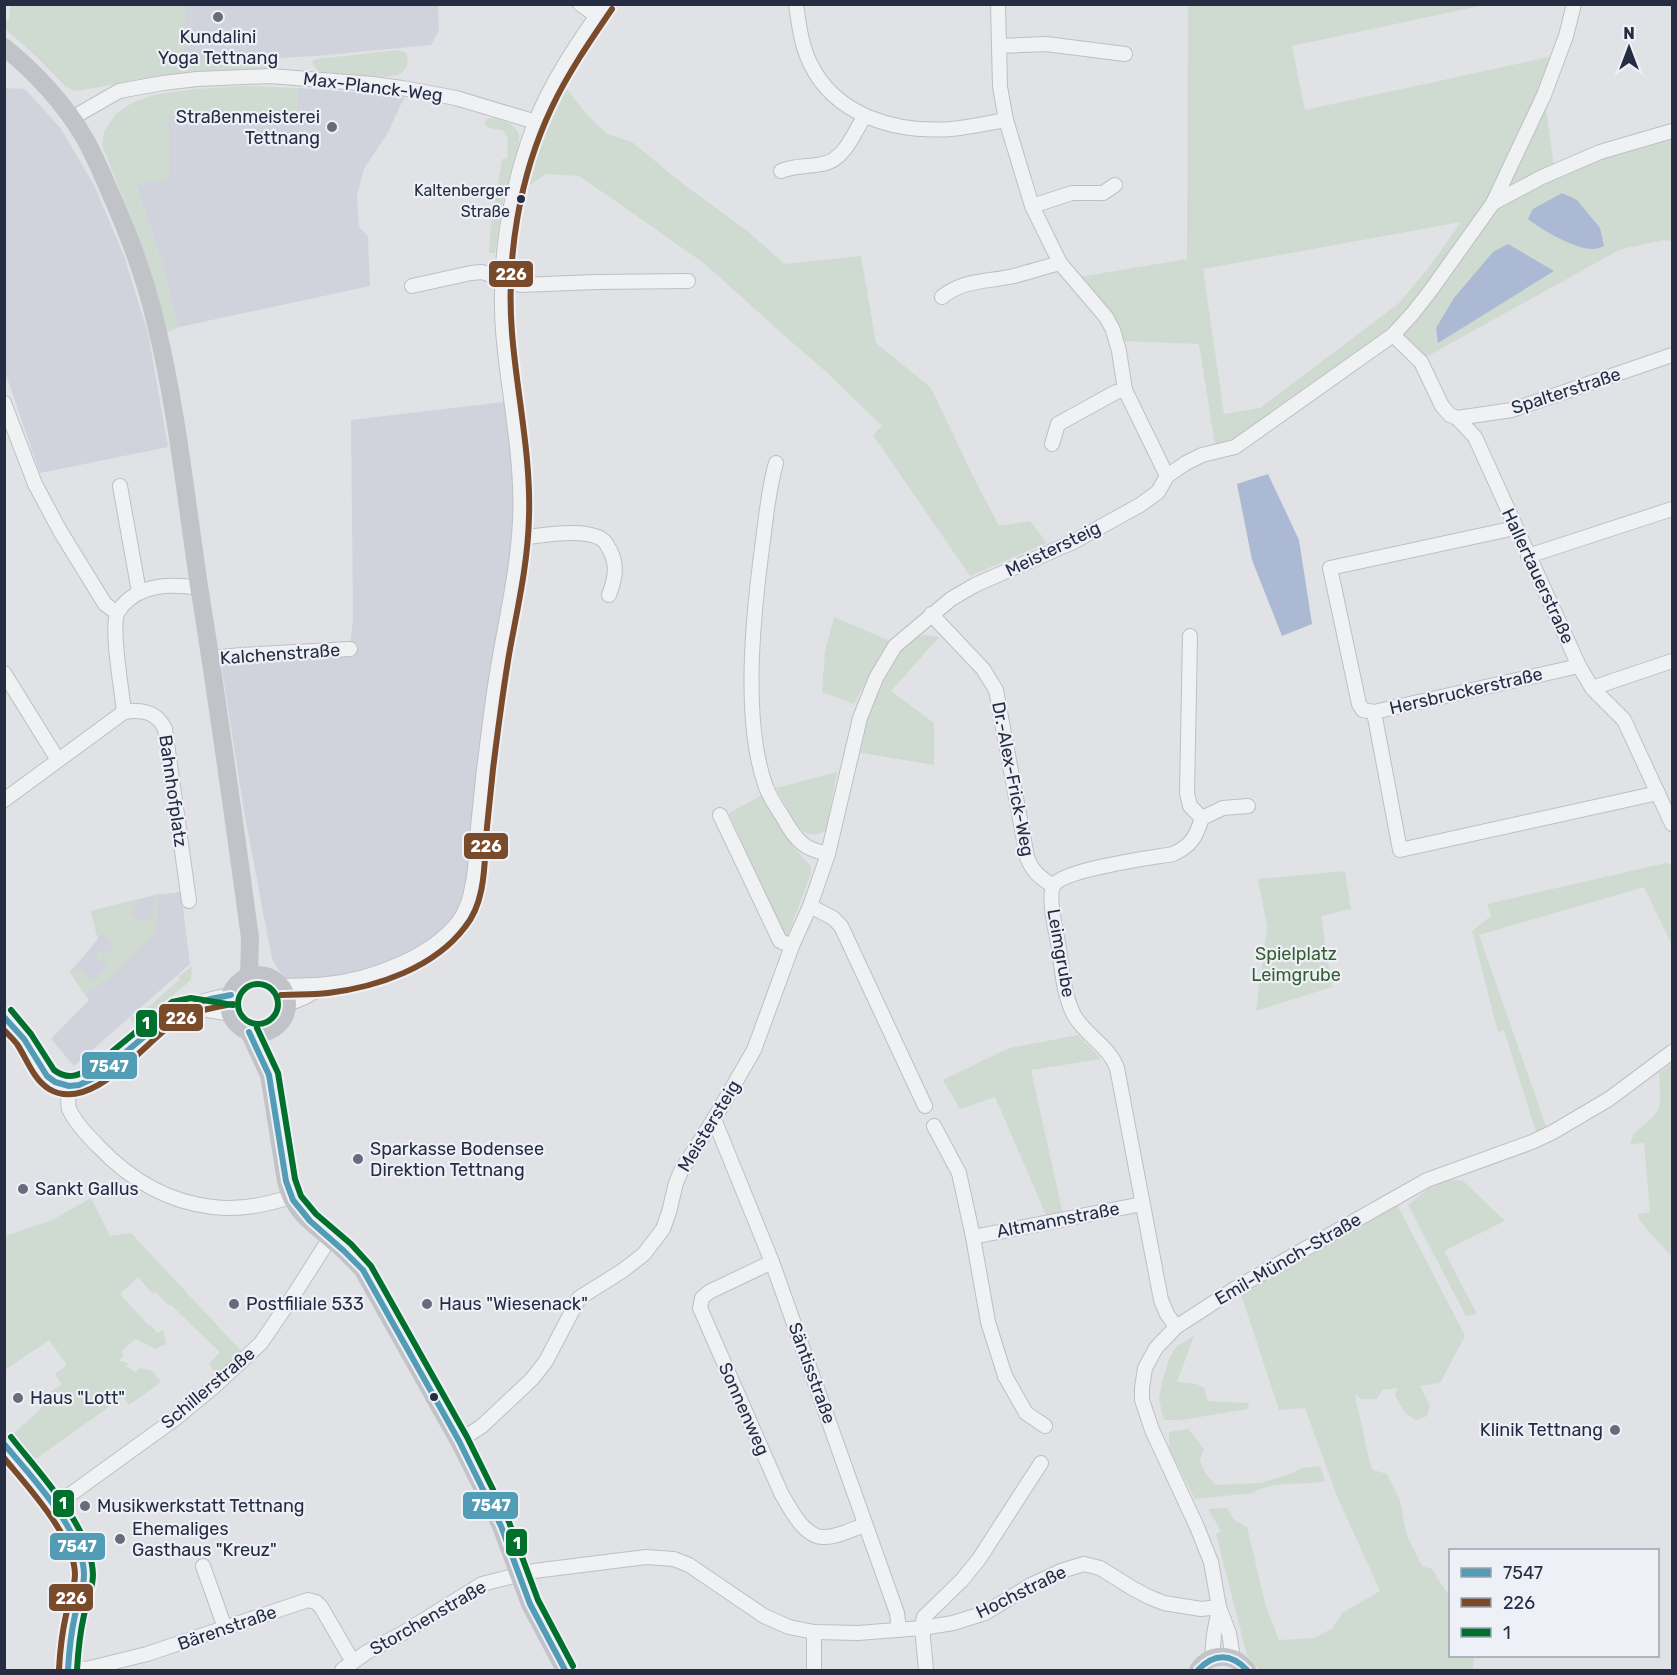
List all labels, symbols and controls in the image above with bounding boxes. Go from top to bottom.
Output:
marker: Kundalini Yoga Tettnang [211,10,225,24]
north arrow [1599,18,1659,78]
text: N [1623,24,1635,43]
place label: Kundalini Yoga Tettnang [158,26,278,69]
street label: Max-Planck-Weg [302,68,444,106]
place label: Straßenmeisterei Tettnang [176,106,320,149]
marker: Straßenmeisterei Tettnang [325,120,339,134]
place label: Kaltenberger Straße [414,181,510,221]
marker: Kaltenberger Straße [515,193,527,205]
line badge: 226 [488,260,534,288]
text: 226 [495,265,527,284]
street label: Spalterstraße [1509,363,1623,419]
street label: Hallertauerstraße [1497,505,1579,647]
street label: Meistersteig [1002,516,1104,582]
street label: Kalchenstraße [219,639,341,669]
street label: Hersbruckerstraße [1387,663,1545,719]
street label: Dr.-Alex-Frick-Weg [987,700,1039,858]
street label: Bahnhofplatz [154,733,192,849]
line badge: 226 [463,832,509,860]
text: 226 [470,837,502,856]
street label: Leimgrube [1042,907,1080,999]
park label: Spielplatz Leimgrube [1251,943,1341,986]
line badge: 226 [158,1003,204,1032]
line badge: 1 [135,1009,158,1038]
text: 226 [165,1009,197,1028]
text: 1 [142,1014,150,1033]
line badge: 7547 [81,1051,138,1080]
text: 7547 [89,1057,129,1076]
street label: Meistersteig [673,1076,745,1176]
place label: Sparkasse Bodensee Direktion Tettnang [370,1138,544,1181]
marker: Sparkasse Bodensee Direktion Tettnang [351,1152,365,1166]
place label: Sankt Gallus [35,1178,139,1200]
marker: Sankt Gallus [16,1182,30,1196]
street label: Altmannstraße [995,1197,1121,1243]
street label: Emil-Münch-Straße [1211,1208,1365,1310]
place label: Postfiliale 533 [246,1293,364,1315]
place label: Haus "Wiesenack" [439,1293,588,1315]
marker: Postfiliale 533 [227,1297,241,1311]
marker: Haus "Wiesenack" [420,1297,434,1311]
street label: Säntisstraße [784,1319,840,1427]
street label: Schillerstraße [157,1342,259,1434]
street label: Sonnenweg [714,1359,774,1459]
place label: Haus "Lott" [30,1387,125,1409]
marker: Haus "Lott" [11,1391,25,1405]
unlabelled marker [428,1391,440,1403]
place label: Klinik Tettnang [1480,1419,1603,1441]
marker: Klinik Tettnang [1608,1423,1622,1437]
line badge: 1 [52,1489,75,1518]
line badge: 7547 [462,1491,519,1520]
text: 1 [59,1494,67,1513]
place label: Musikwerkstatt Tettnang [97,1495,305,1517]
text: 7547 [471,1496,511,1515]
marker: Musikwerkstatt Tettnang [78,1499,92,1513]
place label: Ehemaliges Gasthaus "Kreuz" [132,1518,277,1561]
line badge: 1 [505,1528,528,1557]
line badge: 7547 [49,1532,106,1561]
marker: Ehemaliges Gasthaus "Kreuz" [113,1532,127,1546]
text: 1 [513,1534,521,1553]
text: 7547 [57,1537,97,1556]
legend [1449,1549,1659,1657]
street label: Hochstraße [972,1561,1070,1623]
text: 7547 [1503,1562,1543,1584]
street label: Storchenstraße [366,1576,490,1660]
line badge: 226 [48,1583,94,1612]
text: 226 [55,1589,87,1608]
text: 226 [1503,1592,1535,1614]
street label: Bärenstraße [175,1601,279,1655]
text: 1 [1503,1622,1511,1644]

